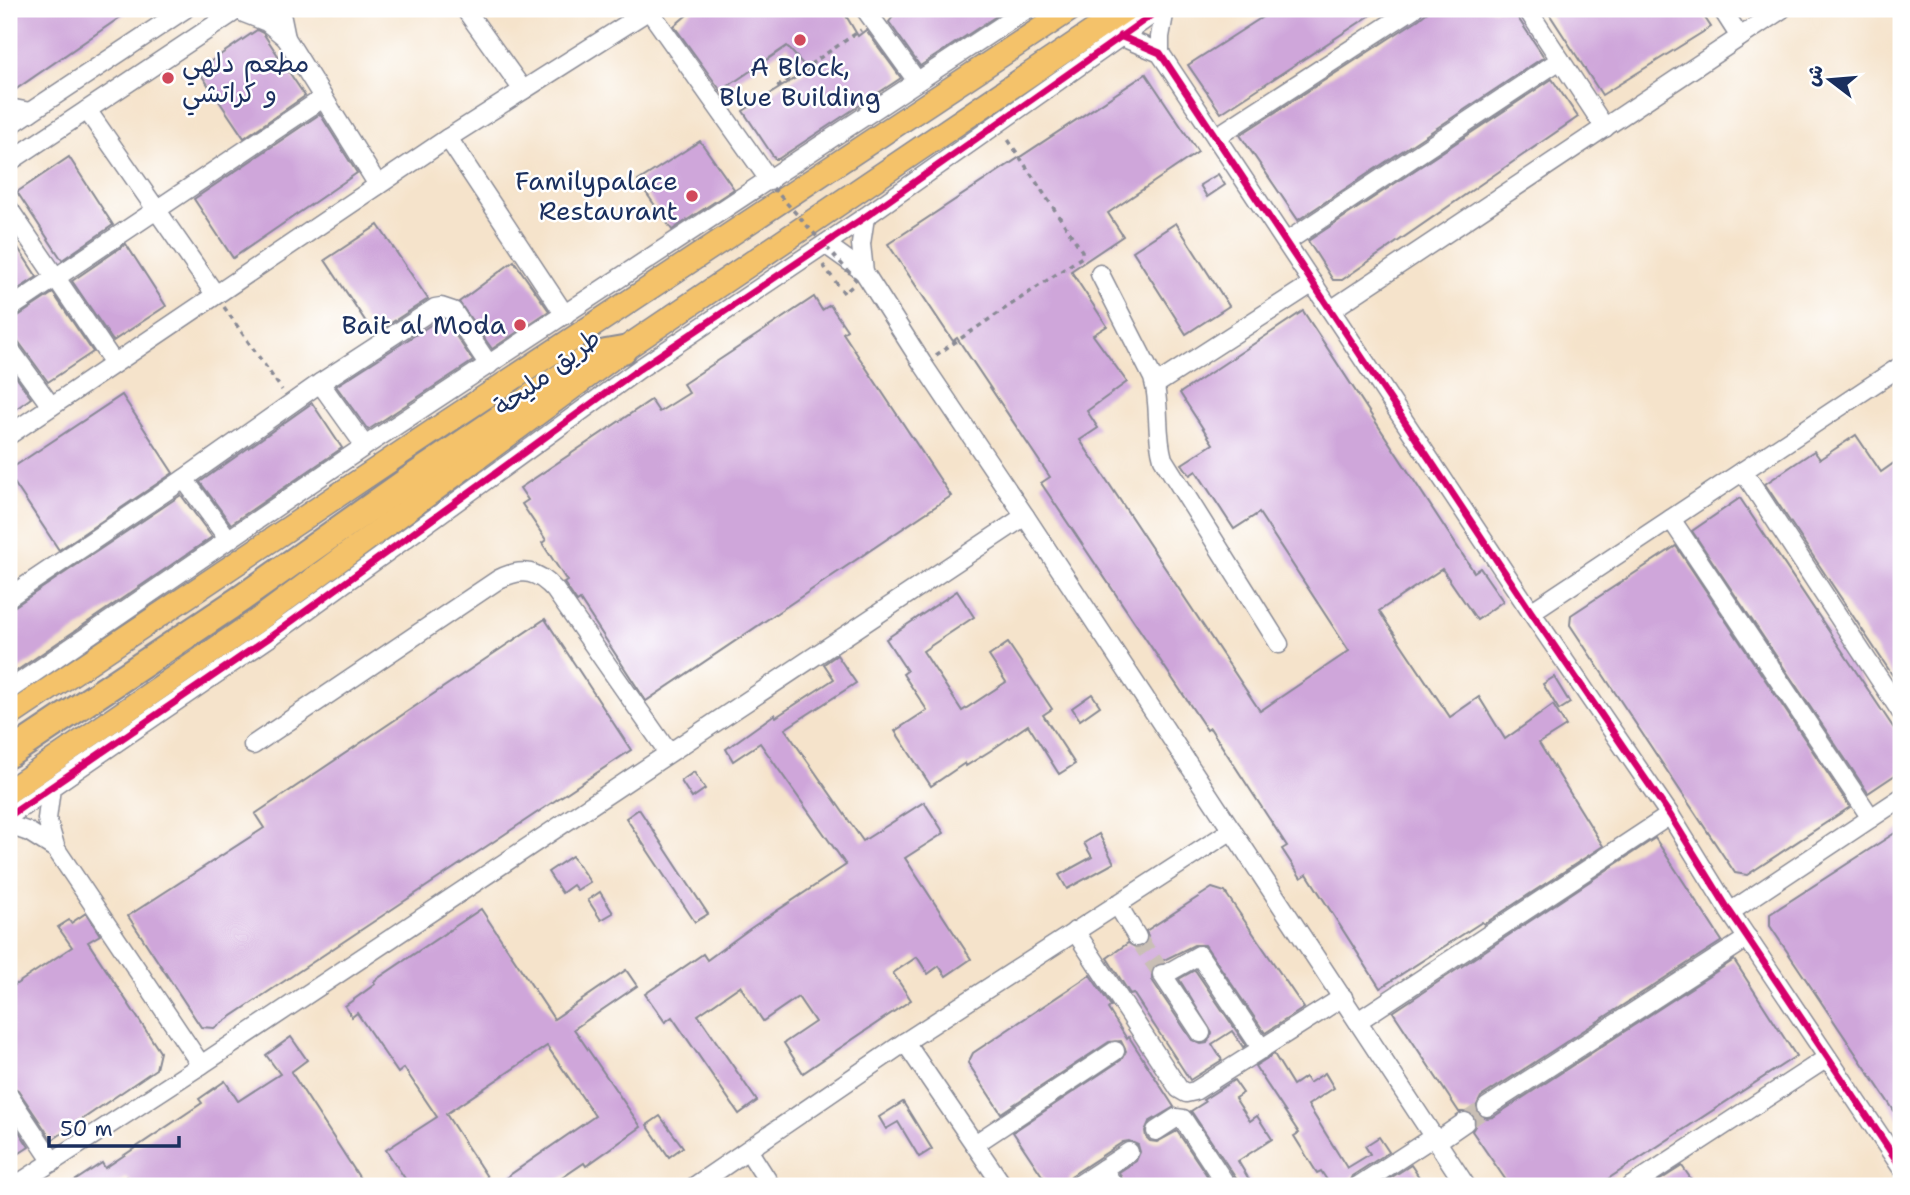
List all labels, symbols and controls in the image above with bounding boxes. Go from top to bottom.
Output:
marker: A Block, Blue Building [792,32,808,48]
place label: مطعم دلهي و كراتشي [182,45,309,116]
north arrow [1794,46,1864,116]
place label: A Block, Blue Building [719,49,881,114]
text: ش [1799,62,1829,89]
marker: مطعم دلهي و كراتشي [160,70,176,86]
place label: Familypalace Restaurant [515,163,678,228]
marker: Familypalace Restaurant [684,188,700,204]
place label: Bait al Moda [341,307,506,342]
marker: Bait al Moda [512,317,528,333]
street label: طريق مليحة [486,320,607,423]
scale bar [49,1104,178,1148]
text: 50 m [60,1115,113,1143]

